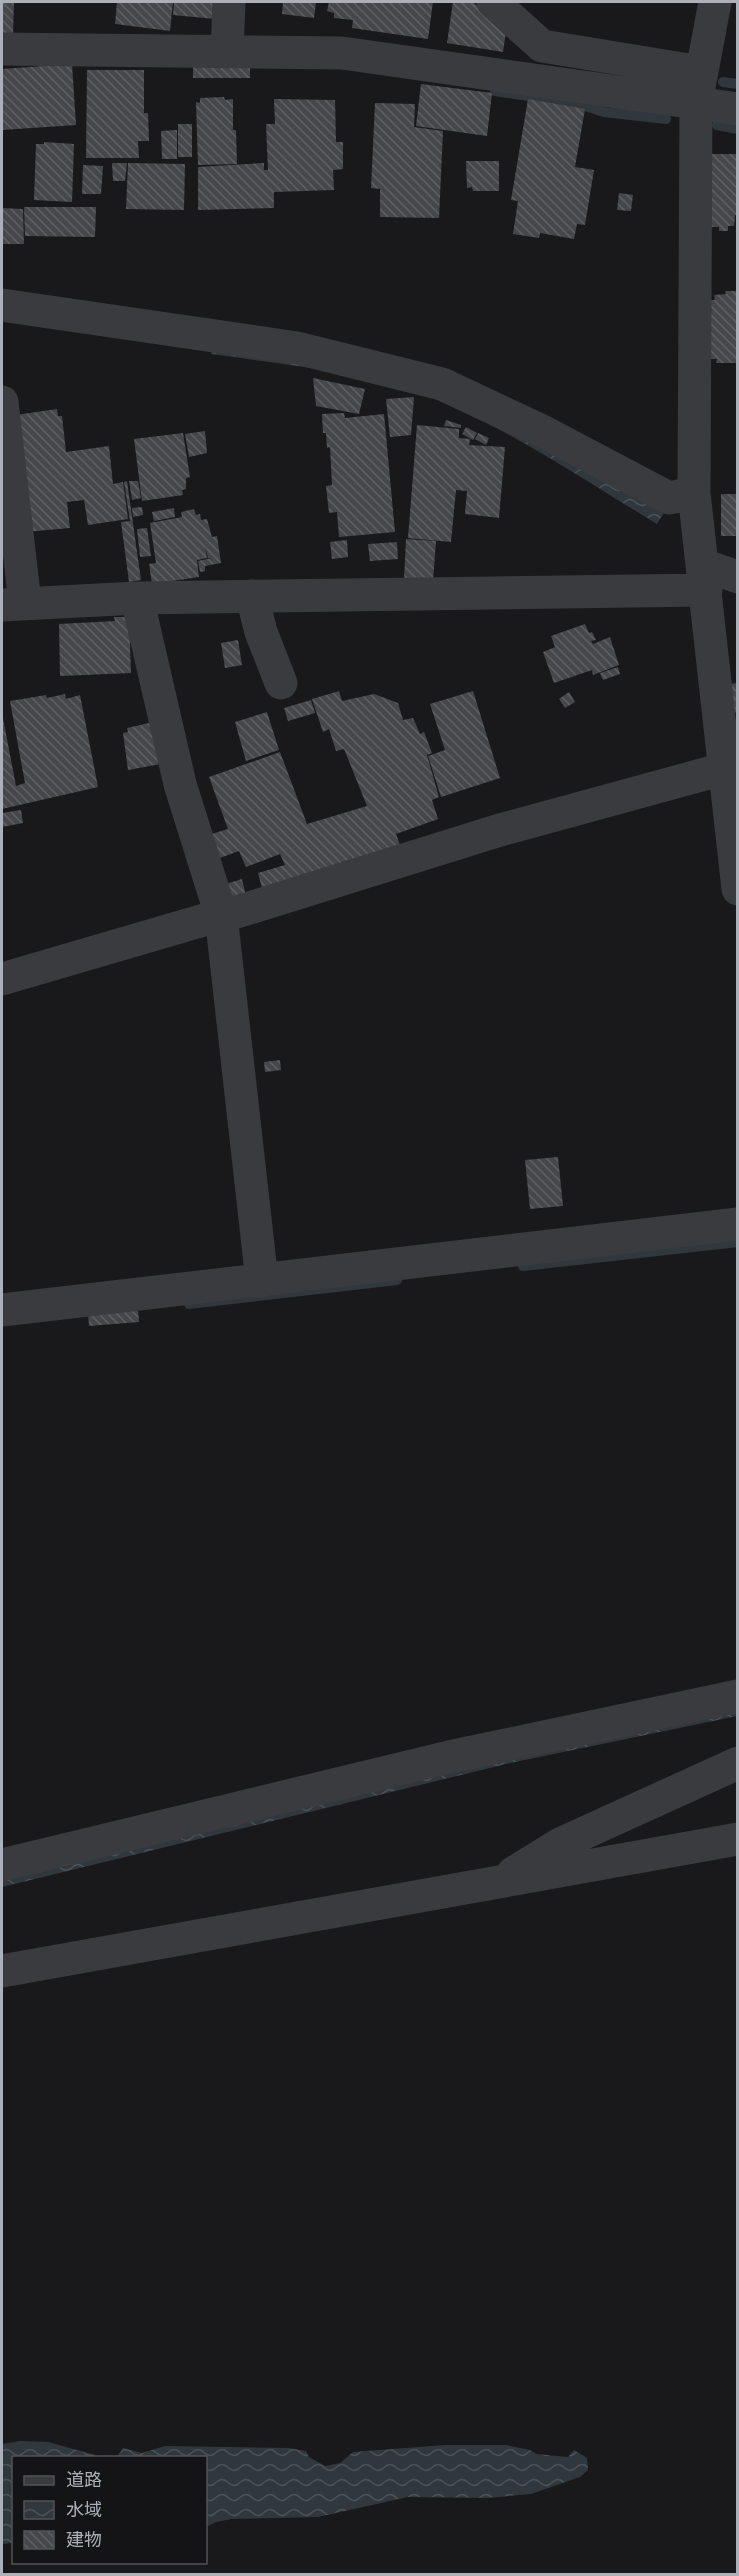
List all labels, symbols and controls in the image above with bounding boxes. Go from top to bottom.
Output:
legend [12,2456,207,2564]
text: 道路 [66,2467,102,2491]
text: 水域 [66,2497,102,2521]
text: 建物 [66,2527,102,2551]

